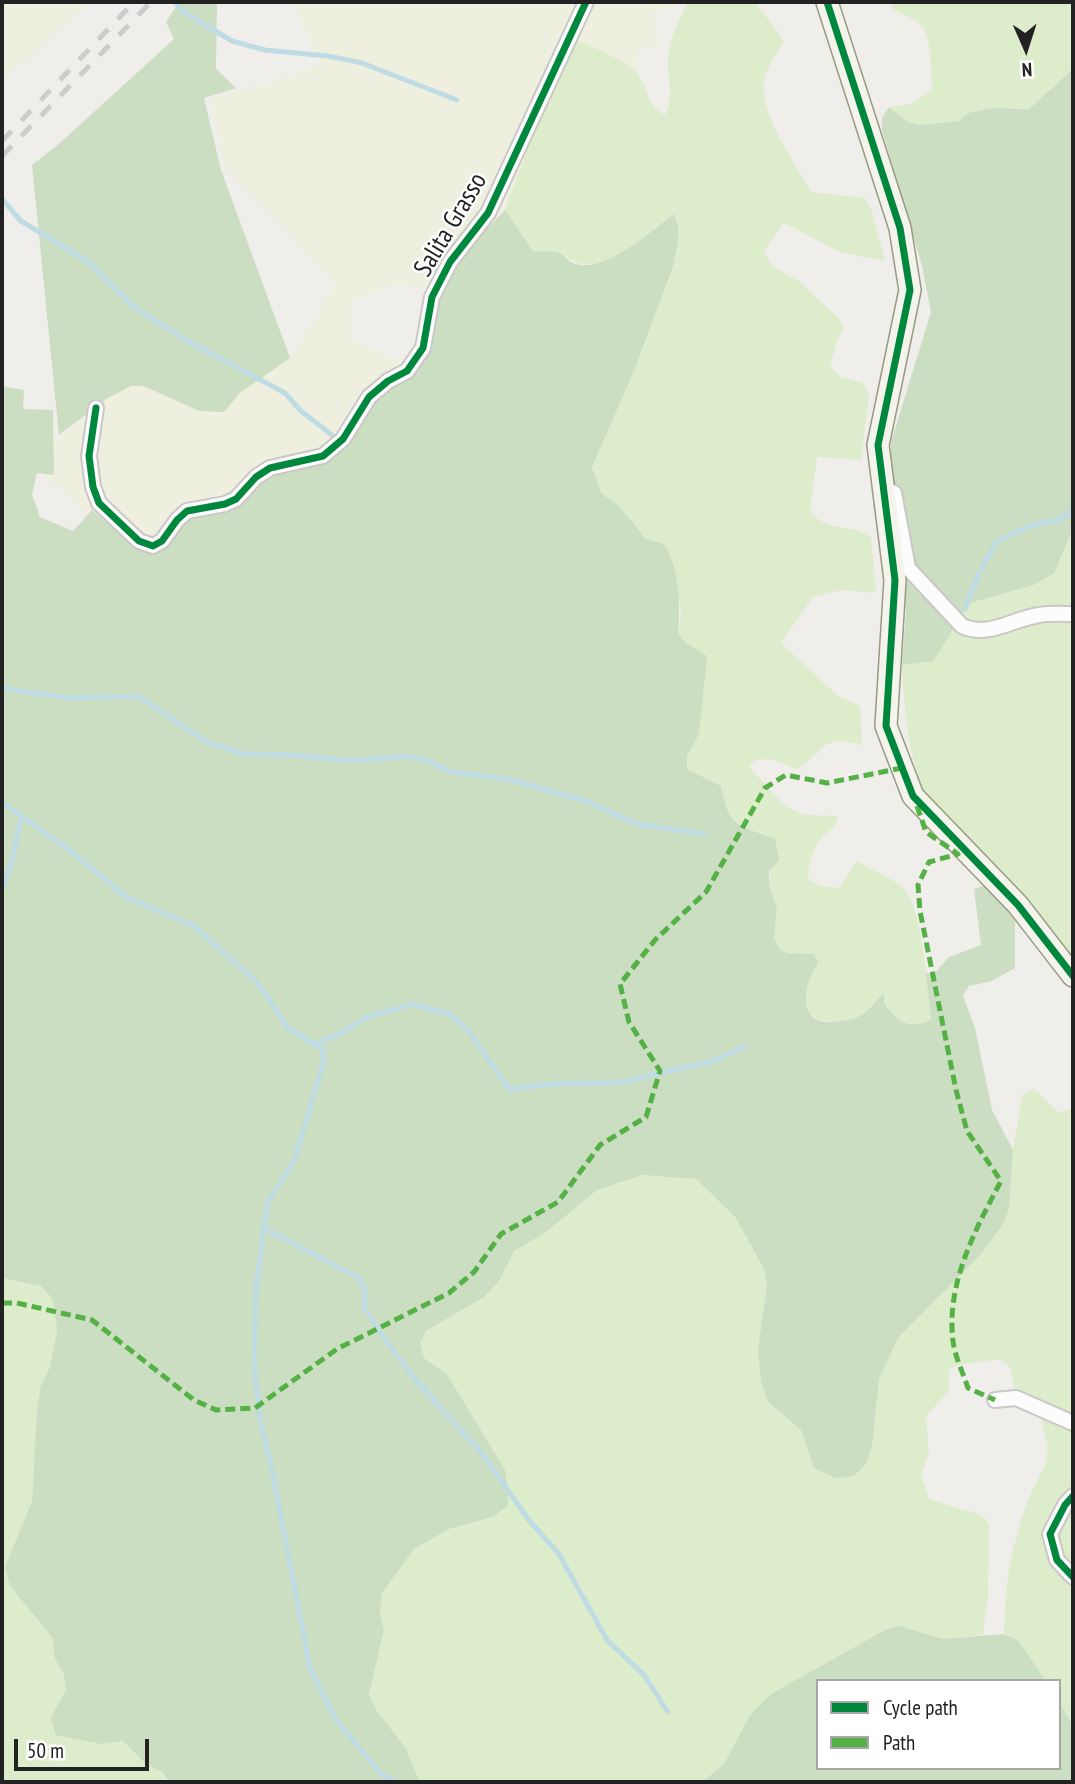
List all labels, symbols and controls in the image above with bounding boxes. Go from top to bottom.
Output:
north arrow [991,14,1061,84]
text: N [1021,58,1033,82]
street label: Salita Grasso [408,168,494,282]
legend [816,1679,1061,1770]
text: Cycle path [883,1694,958,1721]
scale bar [18,1724,152,1768]
text: Path [883,1729,915,1756]
text: 50 m [27,1737,64,1764]

